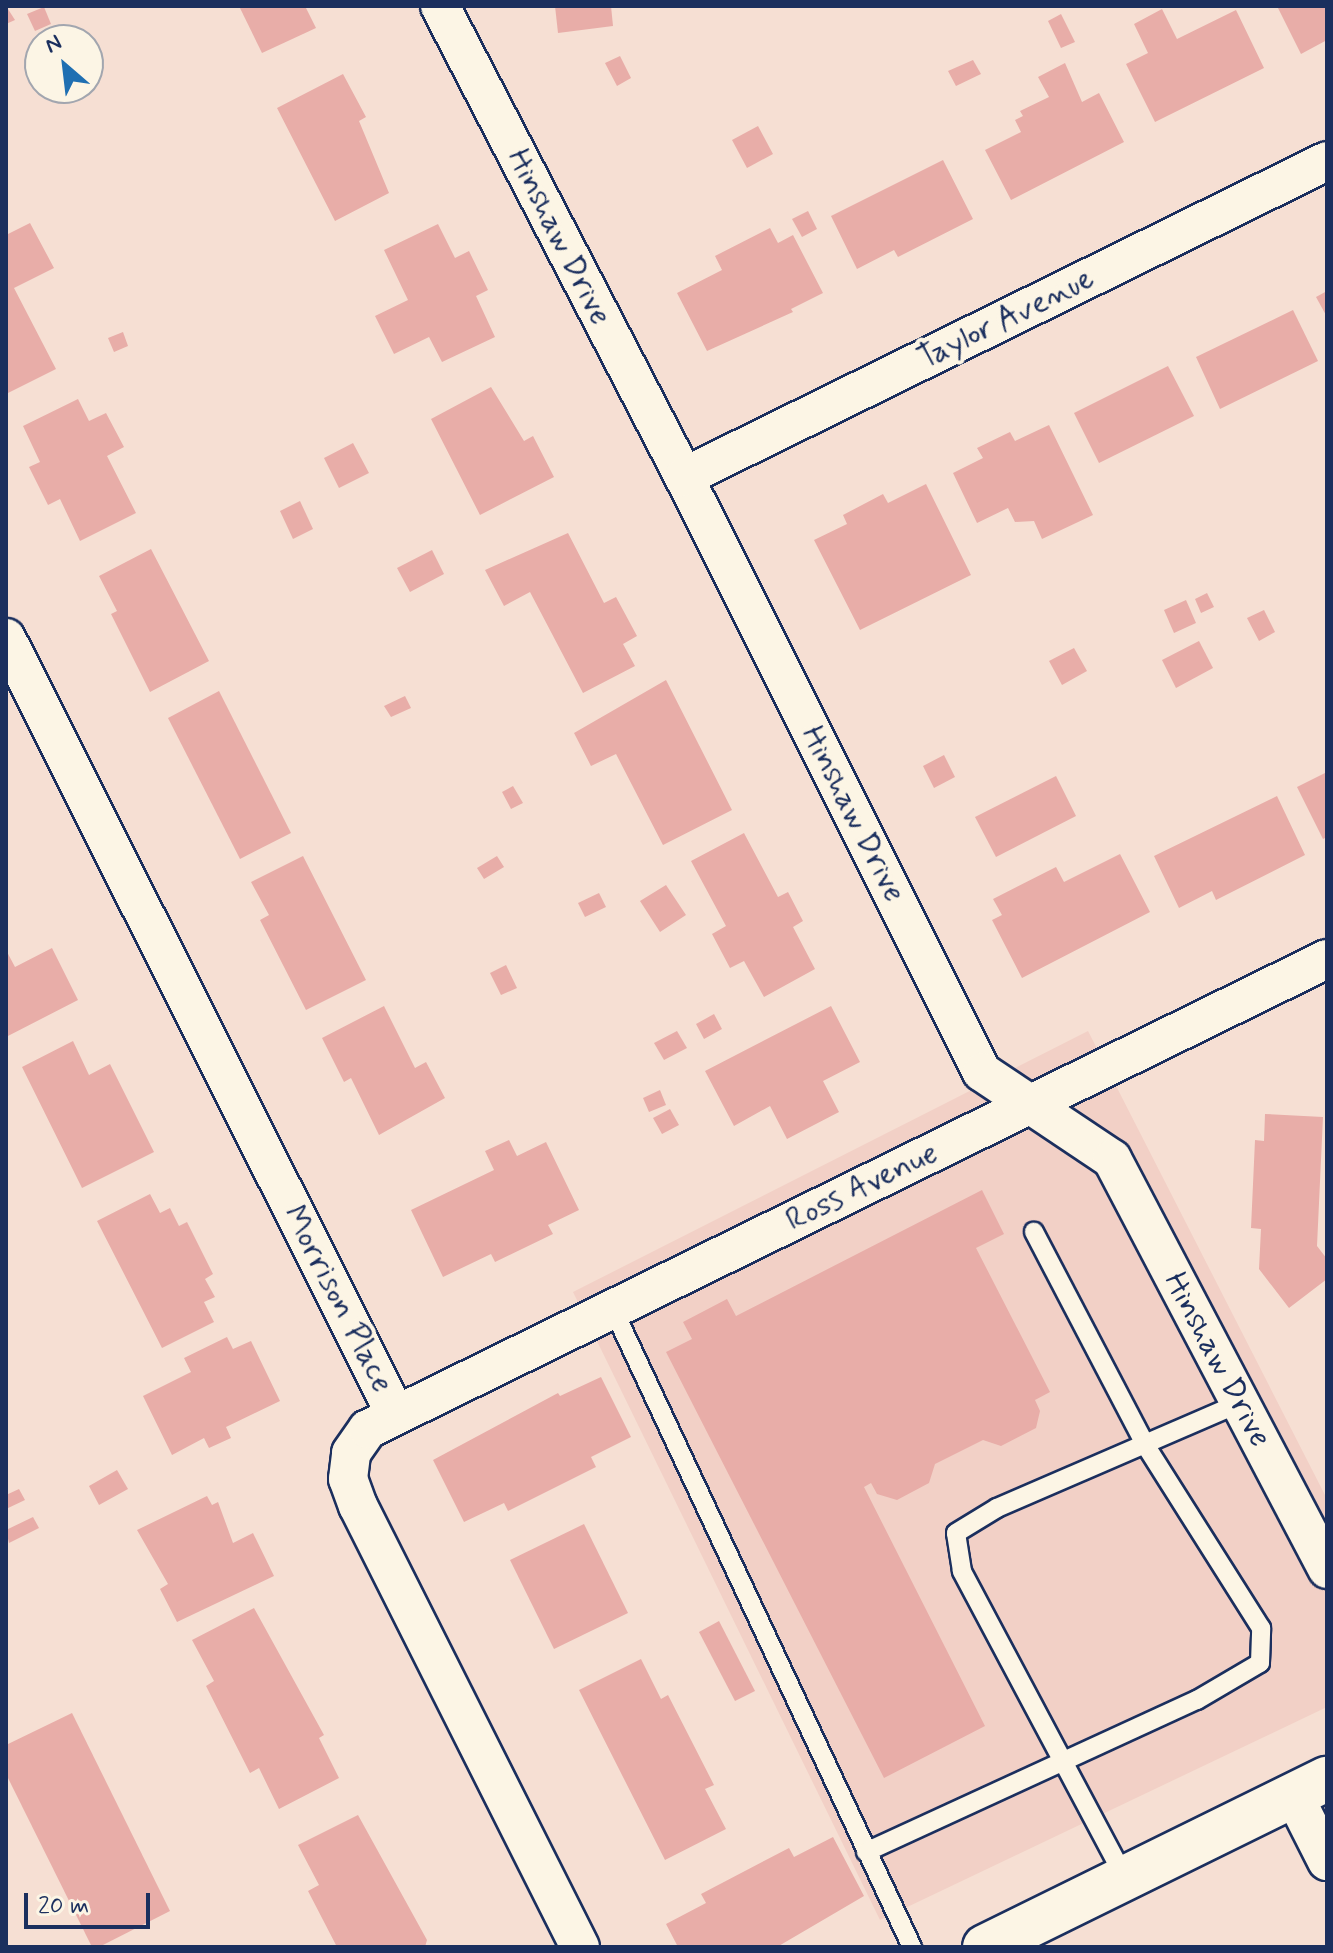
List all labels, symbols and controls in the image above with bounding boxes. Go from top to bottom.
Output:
north arrow [24,24,104,104]
text: N [41,29,67,60]
street label: Hinshaw Drive [499,143,619,331]
street label: Taylor Avenue [913,260,1099,378]
street label: Hinshaw Drive [793,720,913,908]
street label: Ross Avenue [778,1133,946,1241]
street label: Morrison Place [275,1201,401,1397]
street label: Hinshaw Drive [1155,1267,1279,1453]
scale bar [28,1877,154,1927]
text: 20 m [38,1891,89,1922]

